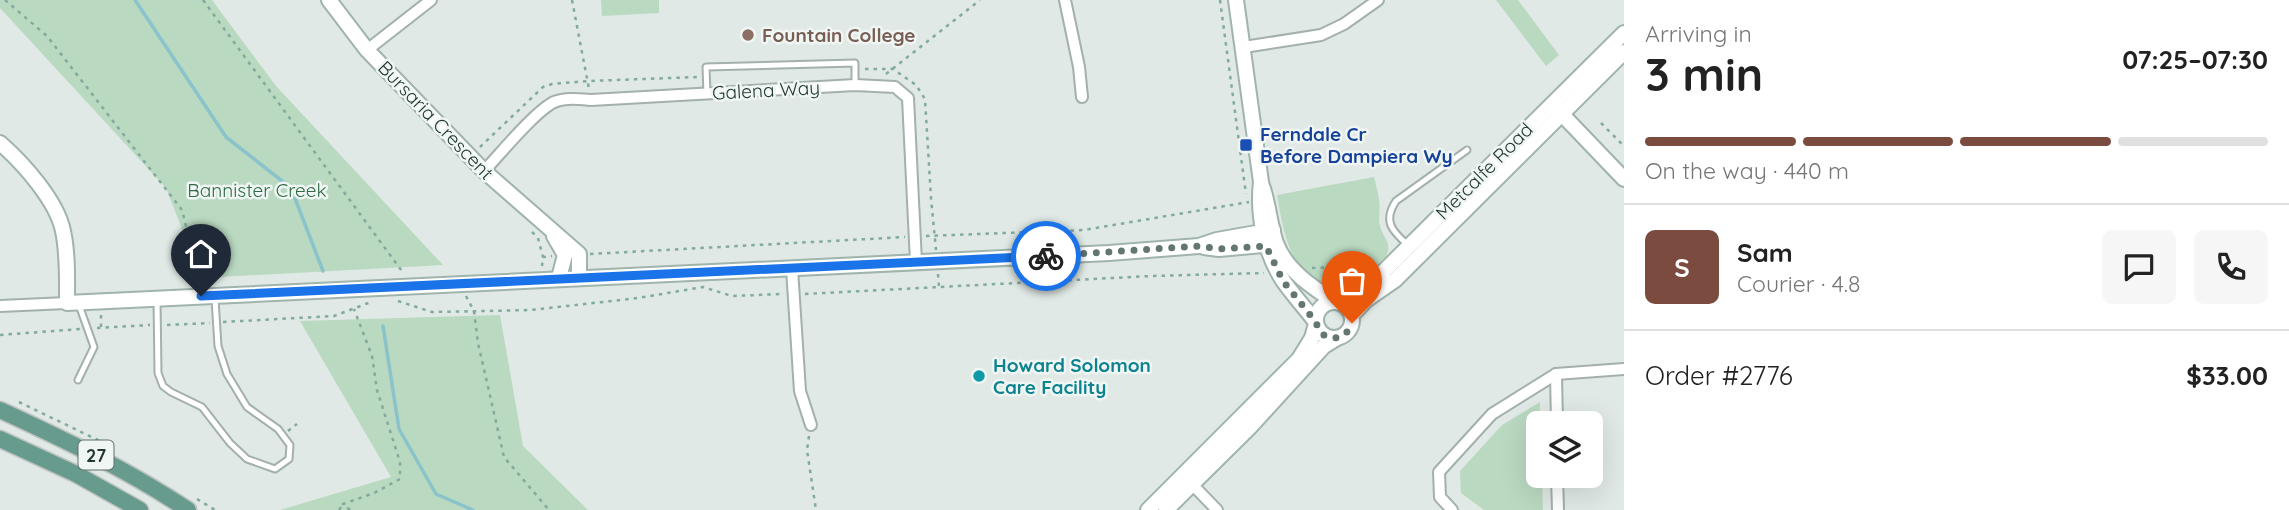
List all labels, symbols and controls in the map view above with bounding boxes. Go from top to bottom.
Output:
text: Arriving in [1645,19,1752,48]
place label: Fountain College [762,23,915,47]
marker: Fountain College [740,27,756,43]
text: 07:25–07:30 [2122,43,2268,76]
text: 3 min [1645,45,1763,103]
street label: Bursaria Crescent [373,56,499,184]
street label: Galena Way [711,75,821,105]
street label: Metcalfe Road [1430,117,1538,225]
place label: Ferndale Cr Before Dampiera Wy [1260,122,1453,168]
marker: Ferndale Cr Before Dampiera Wy [1238,137,1254,153]
text: On the way · 440 m [1645,156,1849,185]
park label: Bannister Creek [187,178,327,202]
courier [1011,221,1081,291]
pin [171,224,231,296]
button: chat [2102,230,2176,304]
button: phone [2194,230,2268,304]
icon: home [182,235,220,273]
text: Sam [1737,236,1793,269]
icon: bike [1027,237,1065,275]
pin [1322,251,1382,323]
text: S [1674,251,1690,284]
icon: bag [1333,262,1371,300]
text: Courier · 4.8 [1737,269,1860,298]
place label: Howard Solomon Care Facility [993,353,1151,399]
text: Order #2776 [1645,359,1793,392]
text: $33.00 [2186,359,2268,392]
marker: Howard Solomon Care Facility [971,368,987,384]
map controls [1526,411,1603,488]
button: layers [1526,411,1603,488]
road number: 27 [78,440,114,470]

